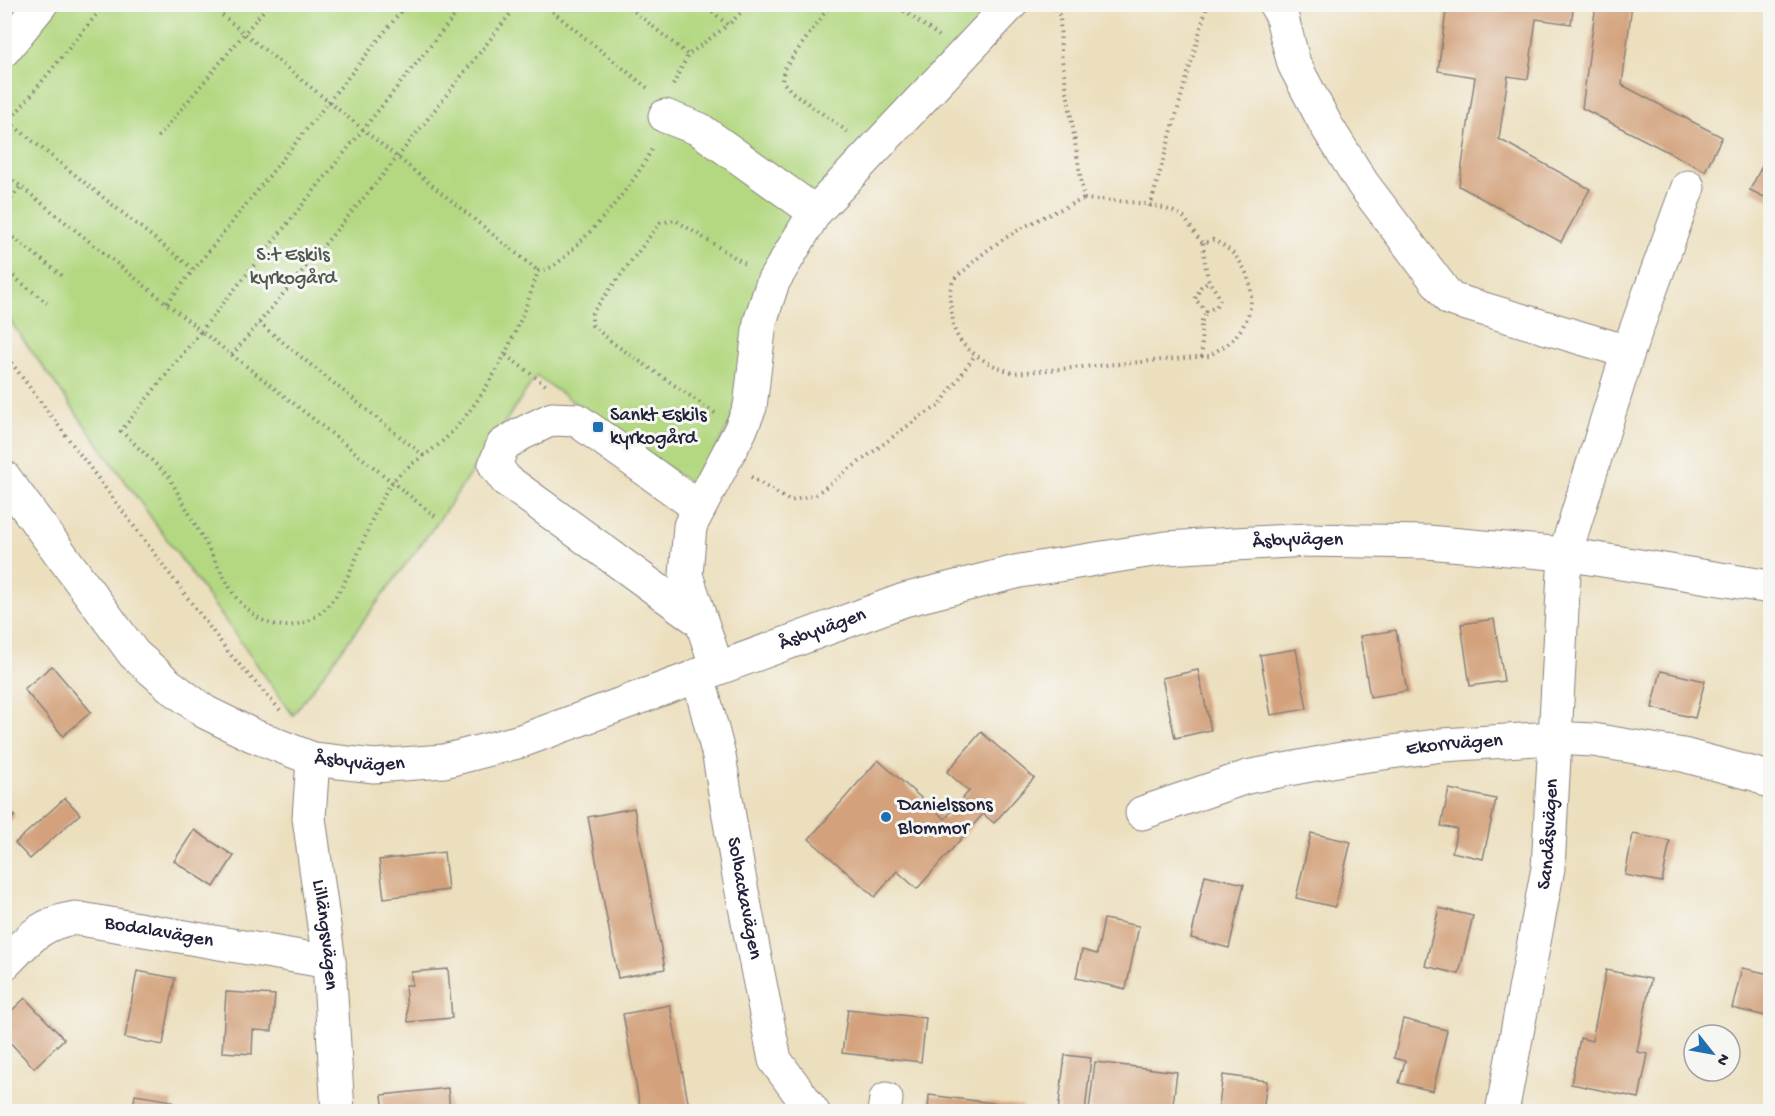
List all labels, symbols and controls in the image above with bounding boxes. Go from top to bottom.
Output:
park label: S:t Eskils kyrkogård [250,245,338,291]
place label: Sankt Eskils kyrkogård [610,405,707,451]
marker: Sankt Eskils kyrkogård [591,420,605,434]
street label: Åsbyvägen [1252,528,1344,555]
street label: Åsbyvägen [775,603,870,656]
street label: Ekorrvägen [1405,730,1504,761]
street label: Åsbyvägen [313,745,406,778]
street label: Sandåsvägen [1533,778,1564,892]
place label: Danielssons Blommor [896,795,993,841]
marker: Danielssons Blommor [879,810,893,824]
street label: Solbackavägen [721,835,767,962]
street label: Lillängsvägen [306,878,342,991]
street label: Bodalavägen [102,912,216,953]
north arrow [1682,1023,1742,1083]
text: N [1711,1050,1733,1069]

